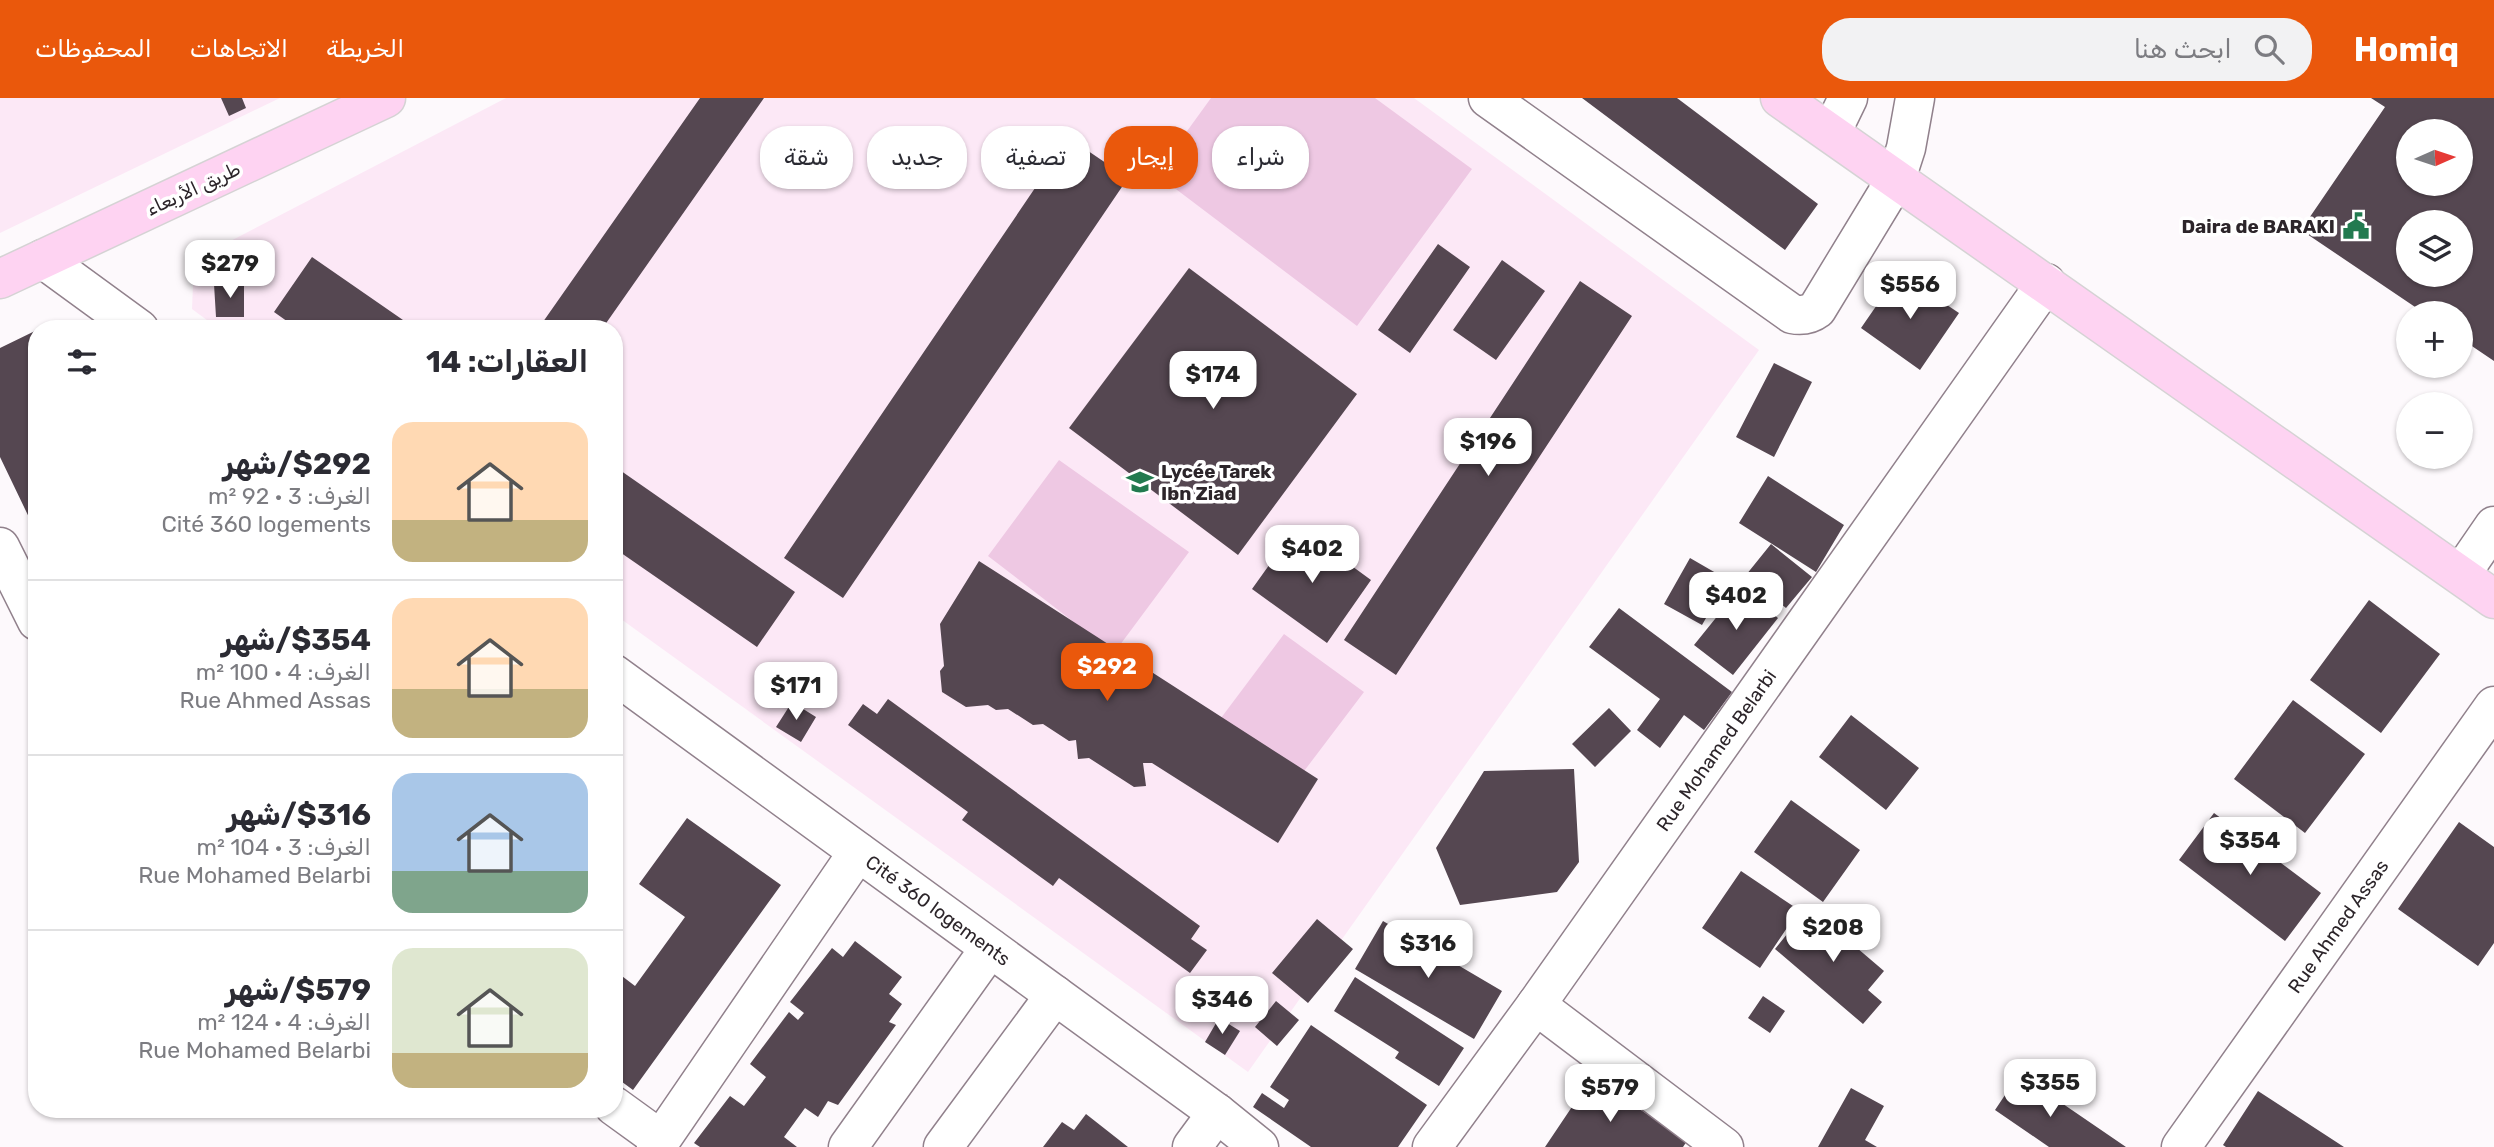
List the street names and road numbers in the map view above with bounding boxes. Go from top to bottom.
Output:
street label: طريق الأربعاء [142,157,244,221]
street label: Rue Mohamed Belarbi [1651,665,1781,835]
street label: Cité 360 logements [861,850,1015,970]
street label: Rue Ahmed Assas [2283,855,2393,997]

